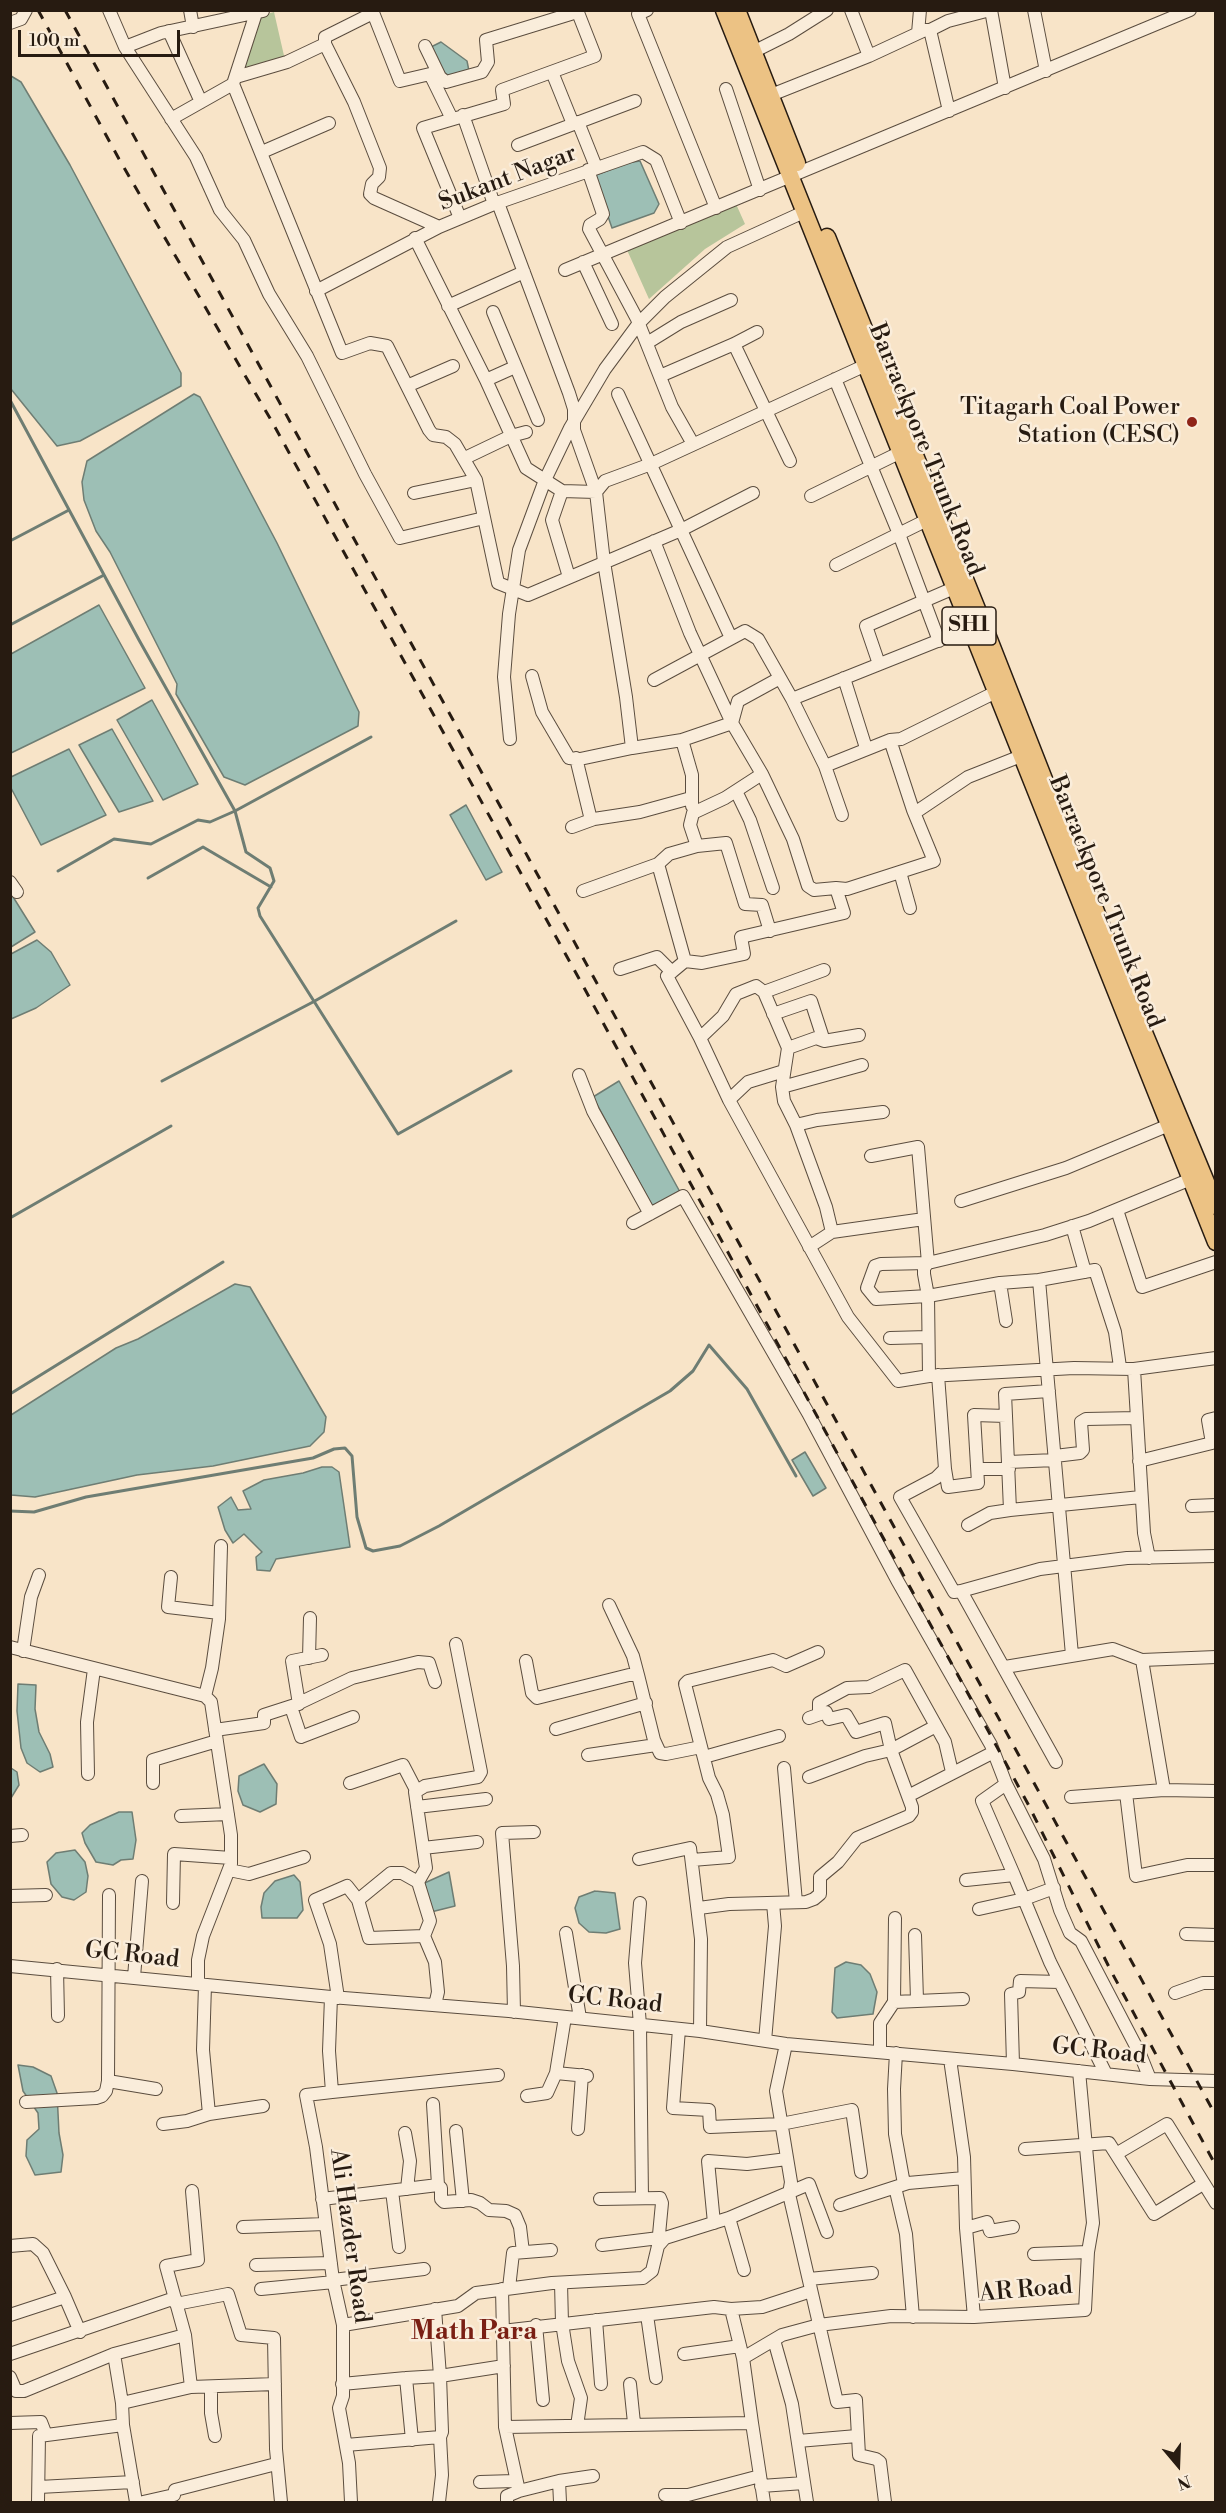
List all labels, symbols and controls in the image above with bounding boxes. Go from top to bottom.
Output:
scale bar [21,18,183,56]
text: 100 m [29,29,80,52]
street label: Sukant Nagar [435,140,581,218]
street label: Barrackpore Trunk Road [861,320,989,580]
place label: Titagarh Coal Power Station (CESC) [960,394,1180,450]
marker: Titagarh Coal Power Station (CESC) [1185,415,1199,429]
road number: SH1 [942,607,996,645]
street label: Barrackpore Trunk Road [1041,772,1169,1032]
street label: GC Road [83,1937,181,1975]
street label: GC Road [566,1982,664,2020]
street label: GC Road [1050,2033,1148,2071]
street label: Ali Hazder Road [322,2147,376,2325]
street label: AR Road [978,2273,1074,2309]
district label: Math Para [411,2317,537,2349]
north arrow [1148,2435,1208,2495]
text: N [1175,2471,1193,2494]

